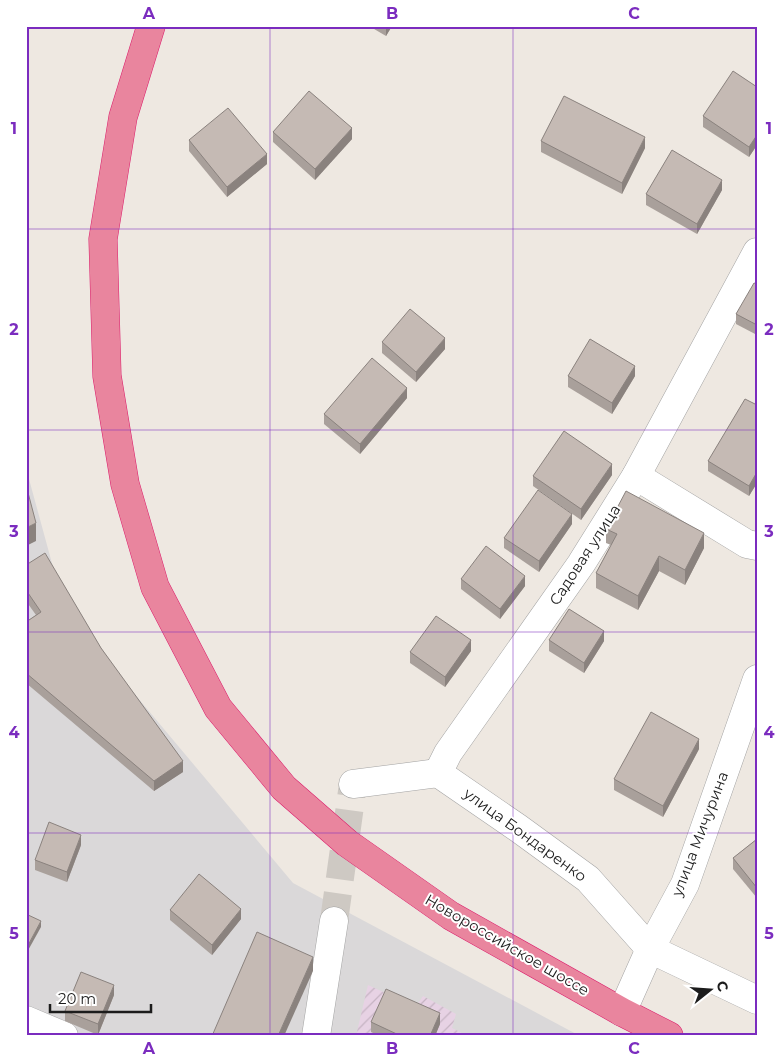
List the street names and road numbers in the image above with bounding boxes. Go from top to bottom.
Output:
street label: Садовая улица [545,501,624,609]
street label: улица Мичурина [667,769,732,900]
street label: улица Бондаренко [459,783,591,886]
street label: Новороссийское шоссе [422,890,593,999]

